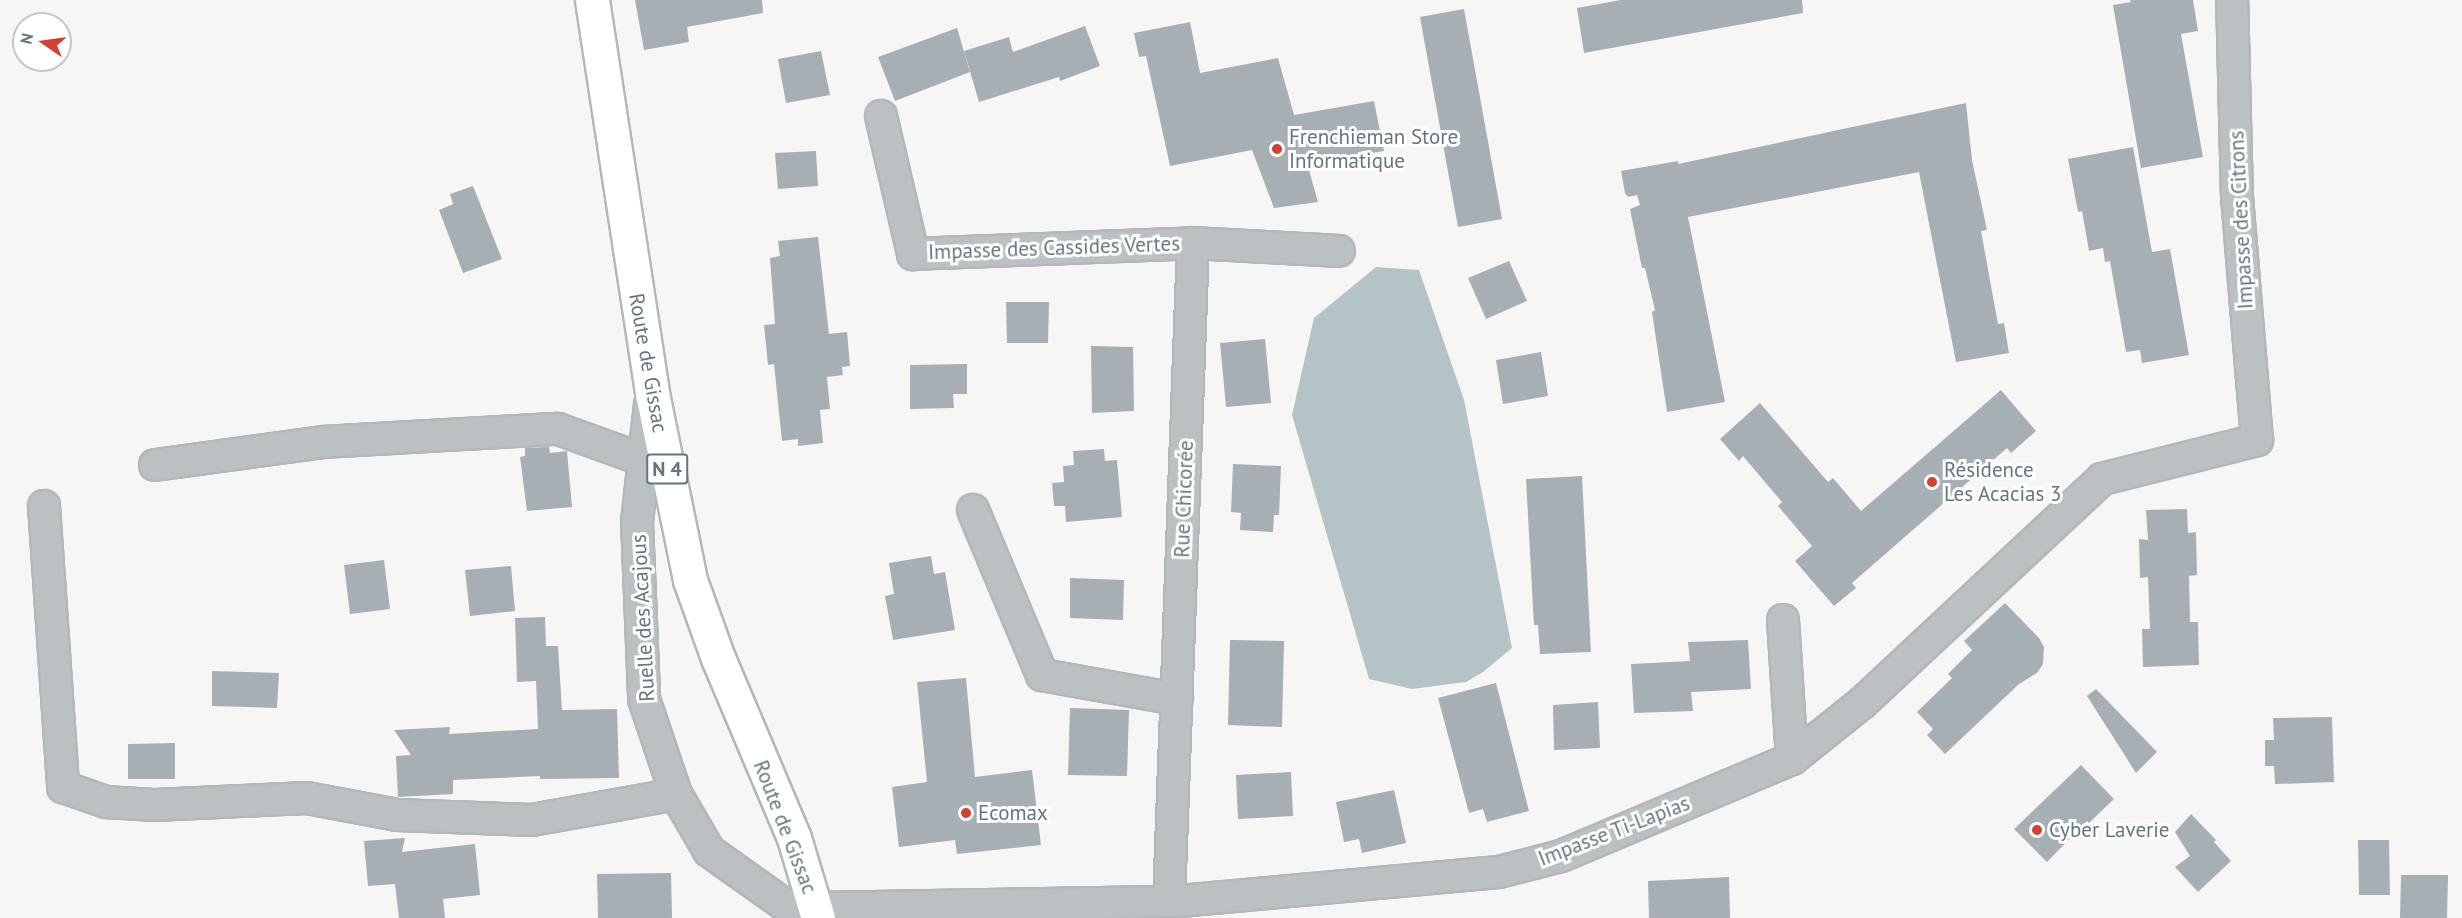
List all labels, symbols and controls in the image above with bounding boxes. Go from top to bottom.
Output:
north arrow [12,12,72,72]
text: N [15,31,37,46]
place label: Frenchieman Store Informatique [1289,124,1458,174]
street label: Impasse des Citrons [2224,130,2258,310]
marker: Frenchieman Store Informatique [1270,142,1284,156]
street label: Impasse des Cassides Vertes [927,231,1181,265]
street label: Route de Gissac [623,291,673,435]
street label: Rue Chicorée [1169,440,1199,558]
road number: N 4 [646,452,688,486]
place label: Résidence Les Acacias 3 [1944,457,2062,507]
marker: Résidence Les Acacias 3 [1925,475,1939,489]
street label: Ruelle des Acajous [626,533,660,703]
street label: Route de Gissac [748,757,822,897]
street label: Impasse Ti-Lapias [1534,790,1694,872]
place label: Ecomax [978,800,1048,826]
marker: Ecomax [959,806,973,820]
place label: Cyber Laverie [2049,817,2169,843]
marker: Cyber Laverie [2030,823,2044,837]

